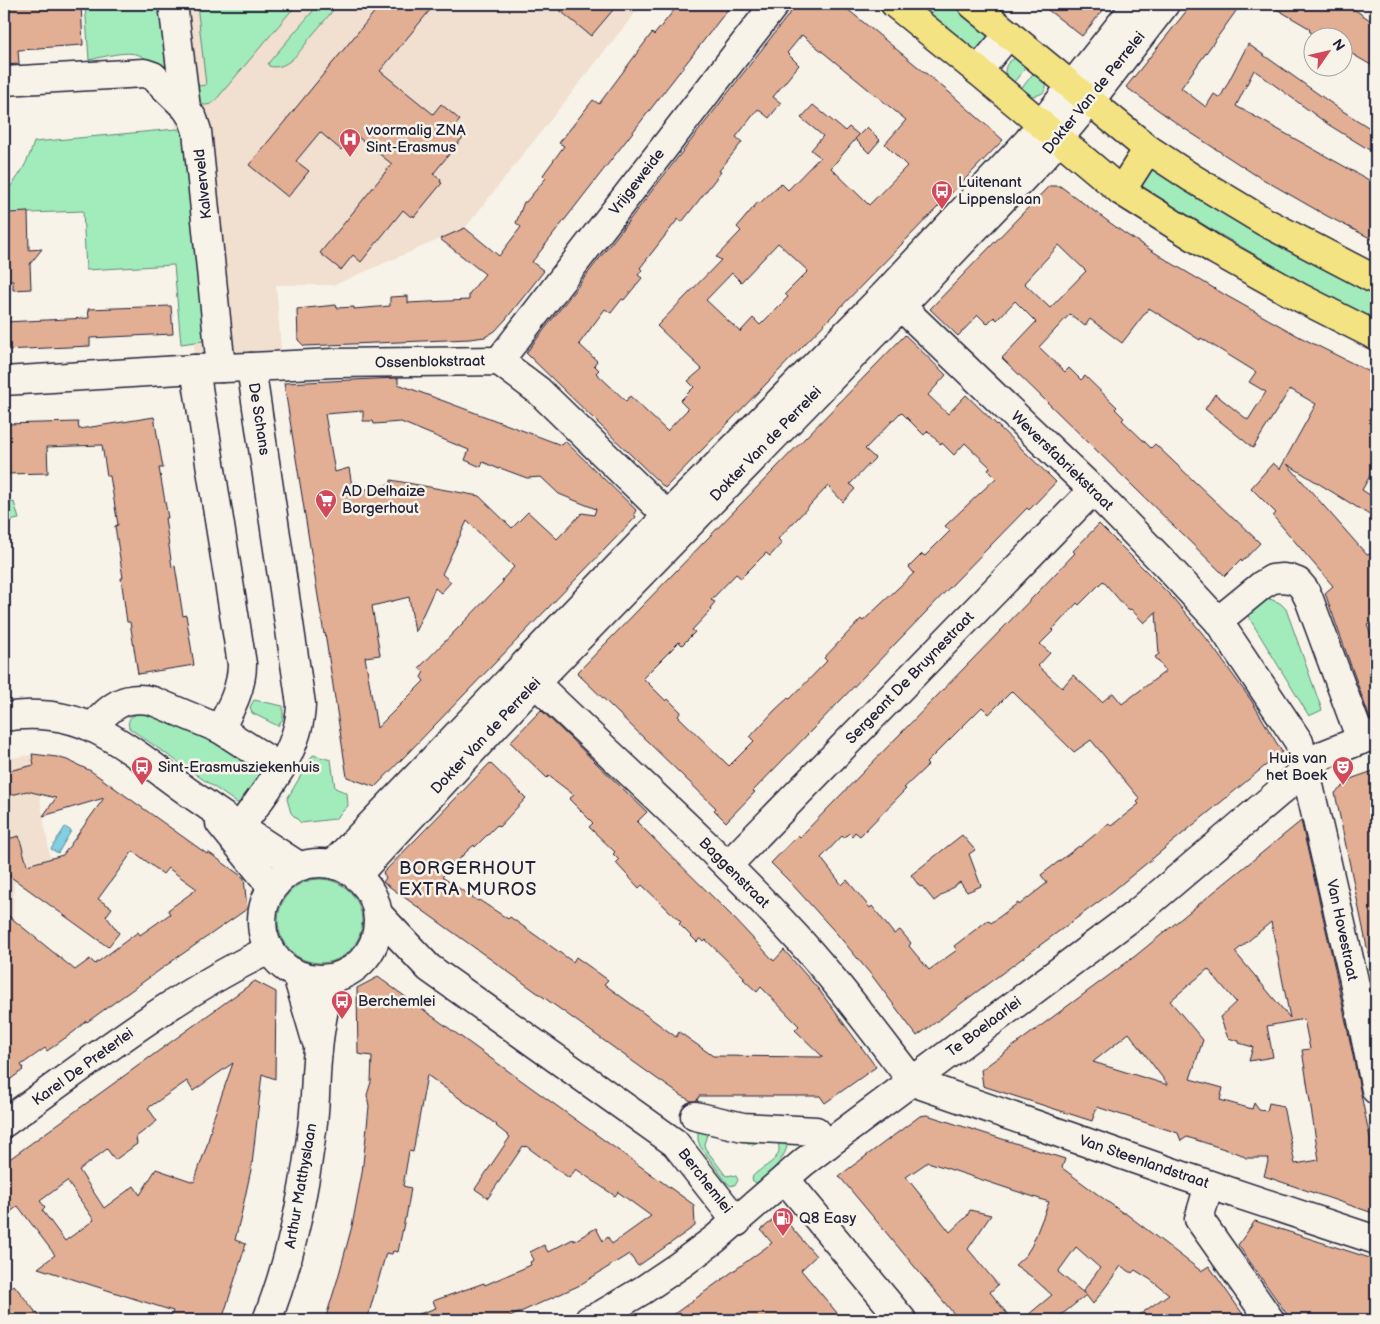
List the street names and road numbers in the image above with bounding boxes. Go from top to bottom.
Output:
street label: Dokter Van de Perrelei [1039,28,1149,158]
street label: Vrijgeweide [605,145,669,219]
street label: Kalverveld [190,148,216,220]
street label: Ossenblokstraat [375,352,486,372]
street label: De Schans [244,381,274,457]
street label: Dokter Van de Perrelei [706,383,826,505]
street label: Weversfabriekstraat [1007,407,1118,515]
street label: Sergeant De Bruynestraat [842,608,979,748]
street label: Dokter Van de Perrelei [427,674,545,798]
street label: Baggenstraat [695,834,774,913]
street label: Van Hovestraat [1322,878,1362,983]
street label: Te Boelaarlei [943,993,1025,1061]
street label: Karel De Preterlei [29,1024,137,1110]
street label: Arthur Matthyslaan [281,1122,321,1250]
street label: Van Steenlandstraat [1077,1131,1212,1193]
street label: Berchemlei [674,1145,736,1217]

